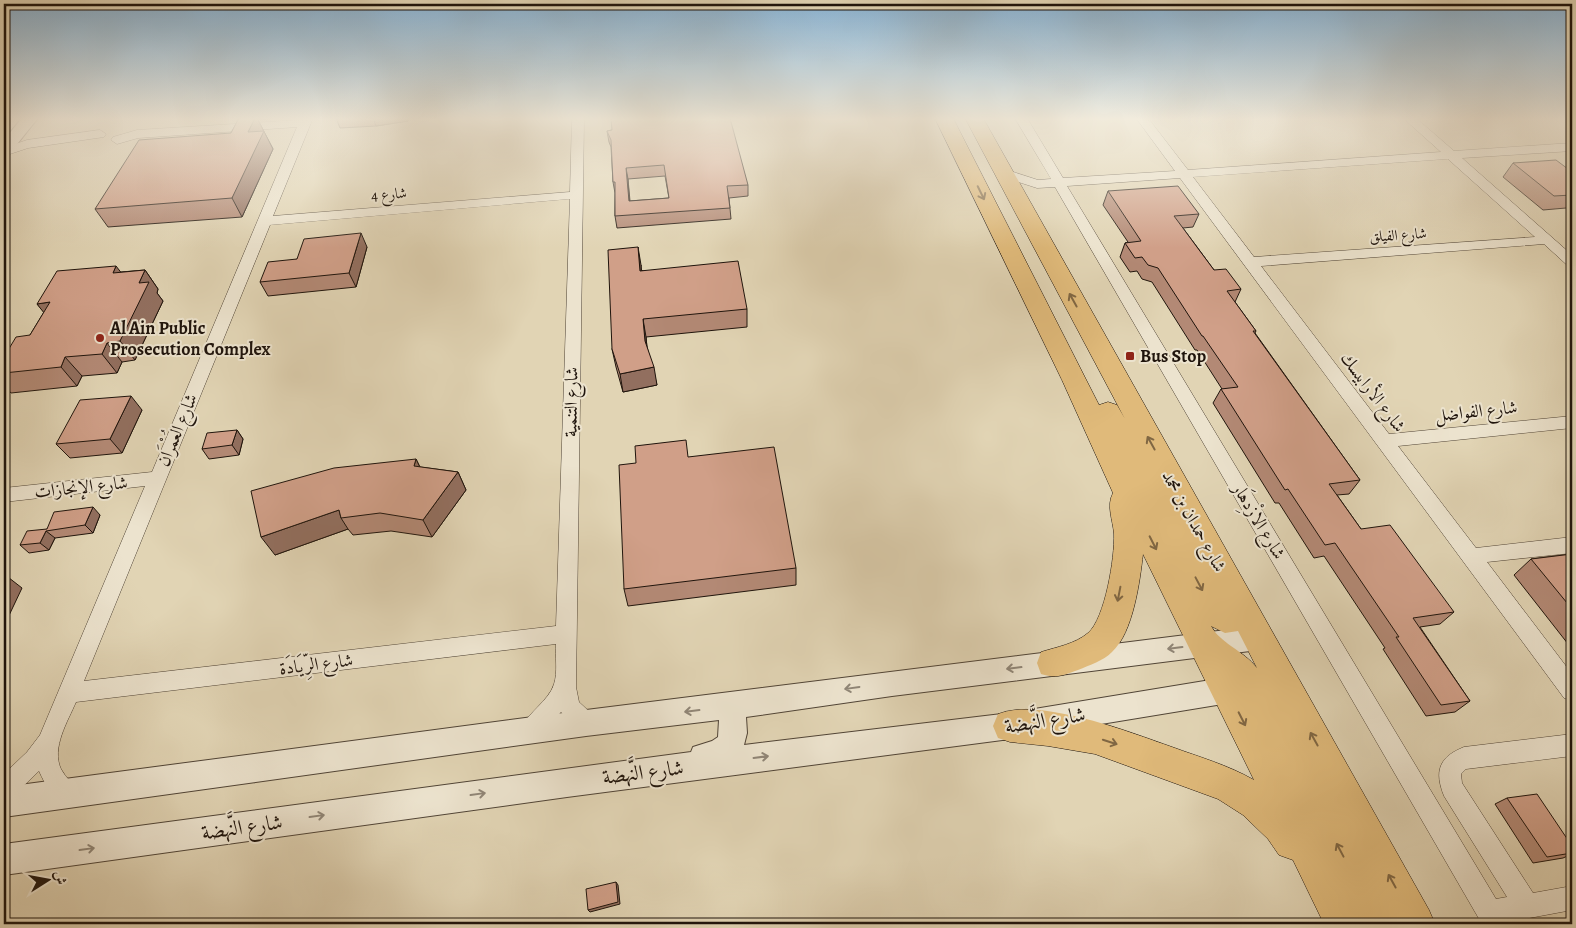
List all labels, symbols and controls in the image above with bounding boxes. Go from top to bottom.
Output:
street label: شارع 4 [370,182,408,209]
one-way arrow [977,185,986,200]
street label: شارع الفيلق [1369,223,1428,250]
one-way arrow [1068,294,1078,308]
place label: Al Ain Public Prosecution Complex [109,316,271,361]
marker: Al Ain Public Prosecution Complex [94,332,106,344]
place label: Bus Stop [1140,344,1207,368]
street label: شارع الأرابيسك [1332,346,1412,439]
marker: Bus Stop [1124,350,1136,362]
street label: شارع التنمية [558,367,587,437]
street label: شارع العُمْرَان [148,389,206,471]
street label: شارع الفواضل [1433,395,1519,430]
one-way arrow [1146,436,1156,451]
street label: شارع حمدان بن محمد [1154,466,1232,578]
street label: شارع الإنجازات [33,470,129,507]
street label: شارع الازْدِهَار [1223,476,1293,565]
one-way arrow [1149,535,1158,550]
one-way arrow [1195,576,1204,591]
one-way arrow [1114,586,1124,602]
one-way arrow [1167,643,1183,653]
street label: شارع الرِّيَادَة [278,647,355,683]
one-way arrow [1006,663,1022,673]
one-way arrow [845,683,861,693]
street label: شارع النَّهضة [1002,696,1088,744]
one-way arrow [684,706,700,716]
one-way arrow [1237,712,1247,727]
one-way arrow [1308,732,1318,747]
one-way arrow [1102,738,1117,747]
street label: شارع النَّهضة [600,749,686,795]
one-way arrow [752,752,768,762]
one-way arrow [470,789,486,799]
street label: شارع النَّهضة [199,803,285,851]
one-way arrow [309,811,325,821]
one-way arrow [78,843,94,853]
one-way arrow [1335,843,1345,858]
north arrow [22,856,72,906]
text: ش [50,869,71,886]
one-way arrow [1386,875,1396,889]

